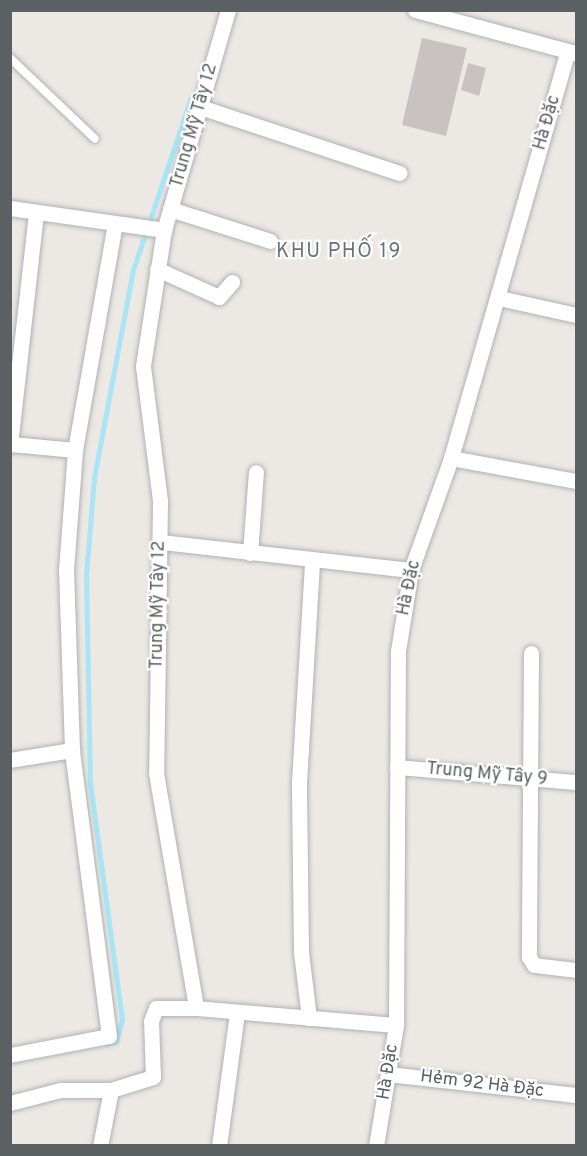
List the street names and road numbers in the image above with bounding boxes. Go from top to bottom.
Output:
street label: Trung Mỹ Tây 12 [167,61,223,191]
street label: Hà Đặc [530,93,566,153]
street label: Trung Mỹ Tây 12 [147,540,171,670]
street label: Hà Đặc [394,558,426,618]
street label: Trung Mỹ Tây 9 [425,759,549,791]
street label: Hà Đặc [374,1042,404,1102]
street label: Hẻm 92 Hà Đặc [419,1067,545,1103]

